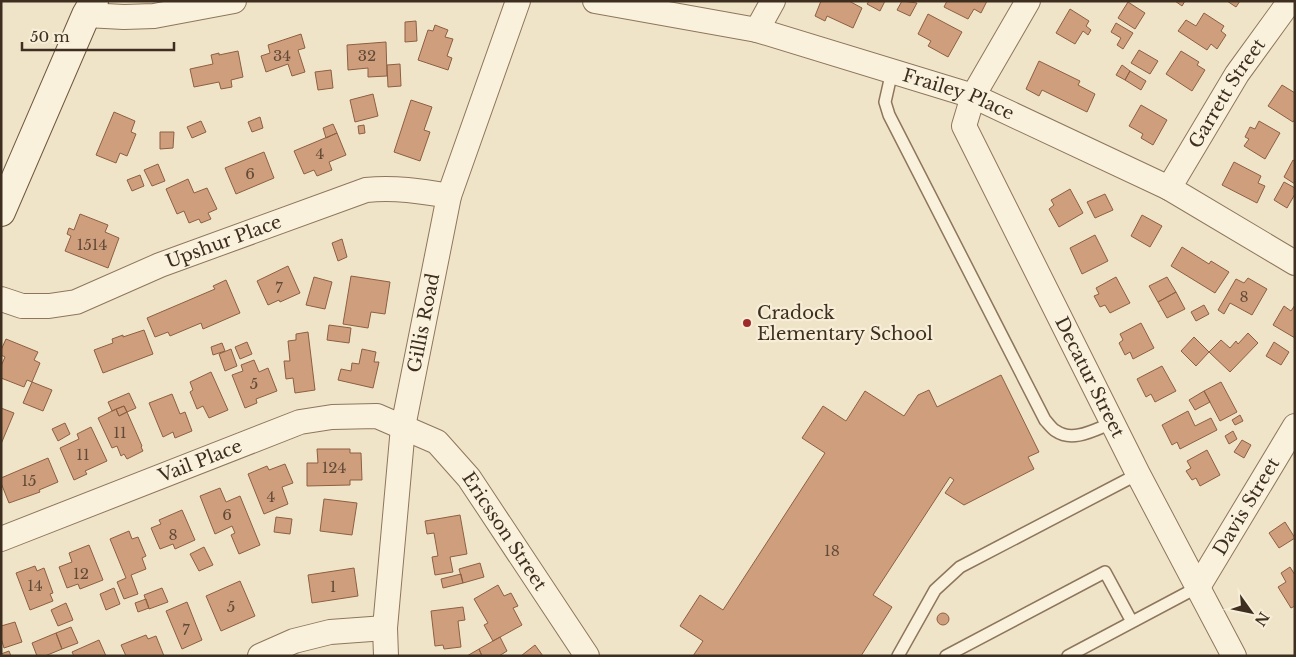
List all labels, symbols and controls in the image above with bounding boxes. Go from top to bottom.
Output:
scale bar [22,20,175,52]
text: 50 m [30,27,70,46]
street label: Garrett Street [1184,34,1270,152]
house number: 34 [273,46,291,65]
house number: 32 [358,46,376,65]
street label: Frailey Place [900,64,1018,125]
house number: 4 [316,144,324,163]
house number: 6 [245,164,255,183]
street label: Upshur Place [163,211,284,273]
house number: 1514 [77,235,107,254]
street label: Gillis Road [403,271,444,375]
house number: 7 [275,278,283,297]
house number: 8 [1239,287,1249,306]
place label: Cradock Elementary School [757,302,933,345]
street label: Decatur Street [1050,313,1129,441]
marker: Cradock Elementary School [741,317,753,329]
house number: 5 [250,374,258,393]
house number: 11 [113,423,127,442]
street label: Vail Place [154,435,245,488]
house number: 11 [76,445,90,464]
street label: Davis Street [1209,453,1284,559]
house number: 124 [322,458,346,477]
street label: Ericsson Street [457,468,552,595]
house number: 15 [21,471,37,490]
house number: 4 [267,487,275,506]
house number: 6 [222,505,232,524]
house number: 8 [168,525,178,544]
house number: 18 [824,541,840,560]
house number: 12 [73,564,89,583]
house number: 14 [27,576,43,595]
house number: 1 [330,577,336,596]
north arrow [1226,587,1276,637]
house number: 5 [227,597,235,616]
text: N [1251,609,1273,630]
house number: 7 [182,620,190,639]

